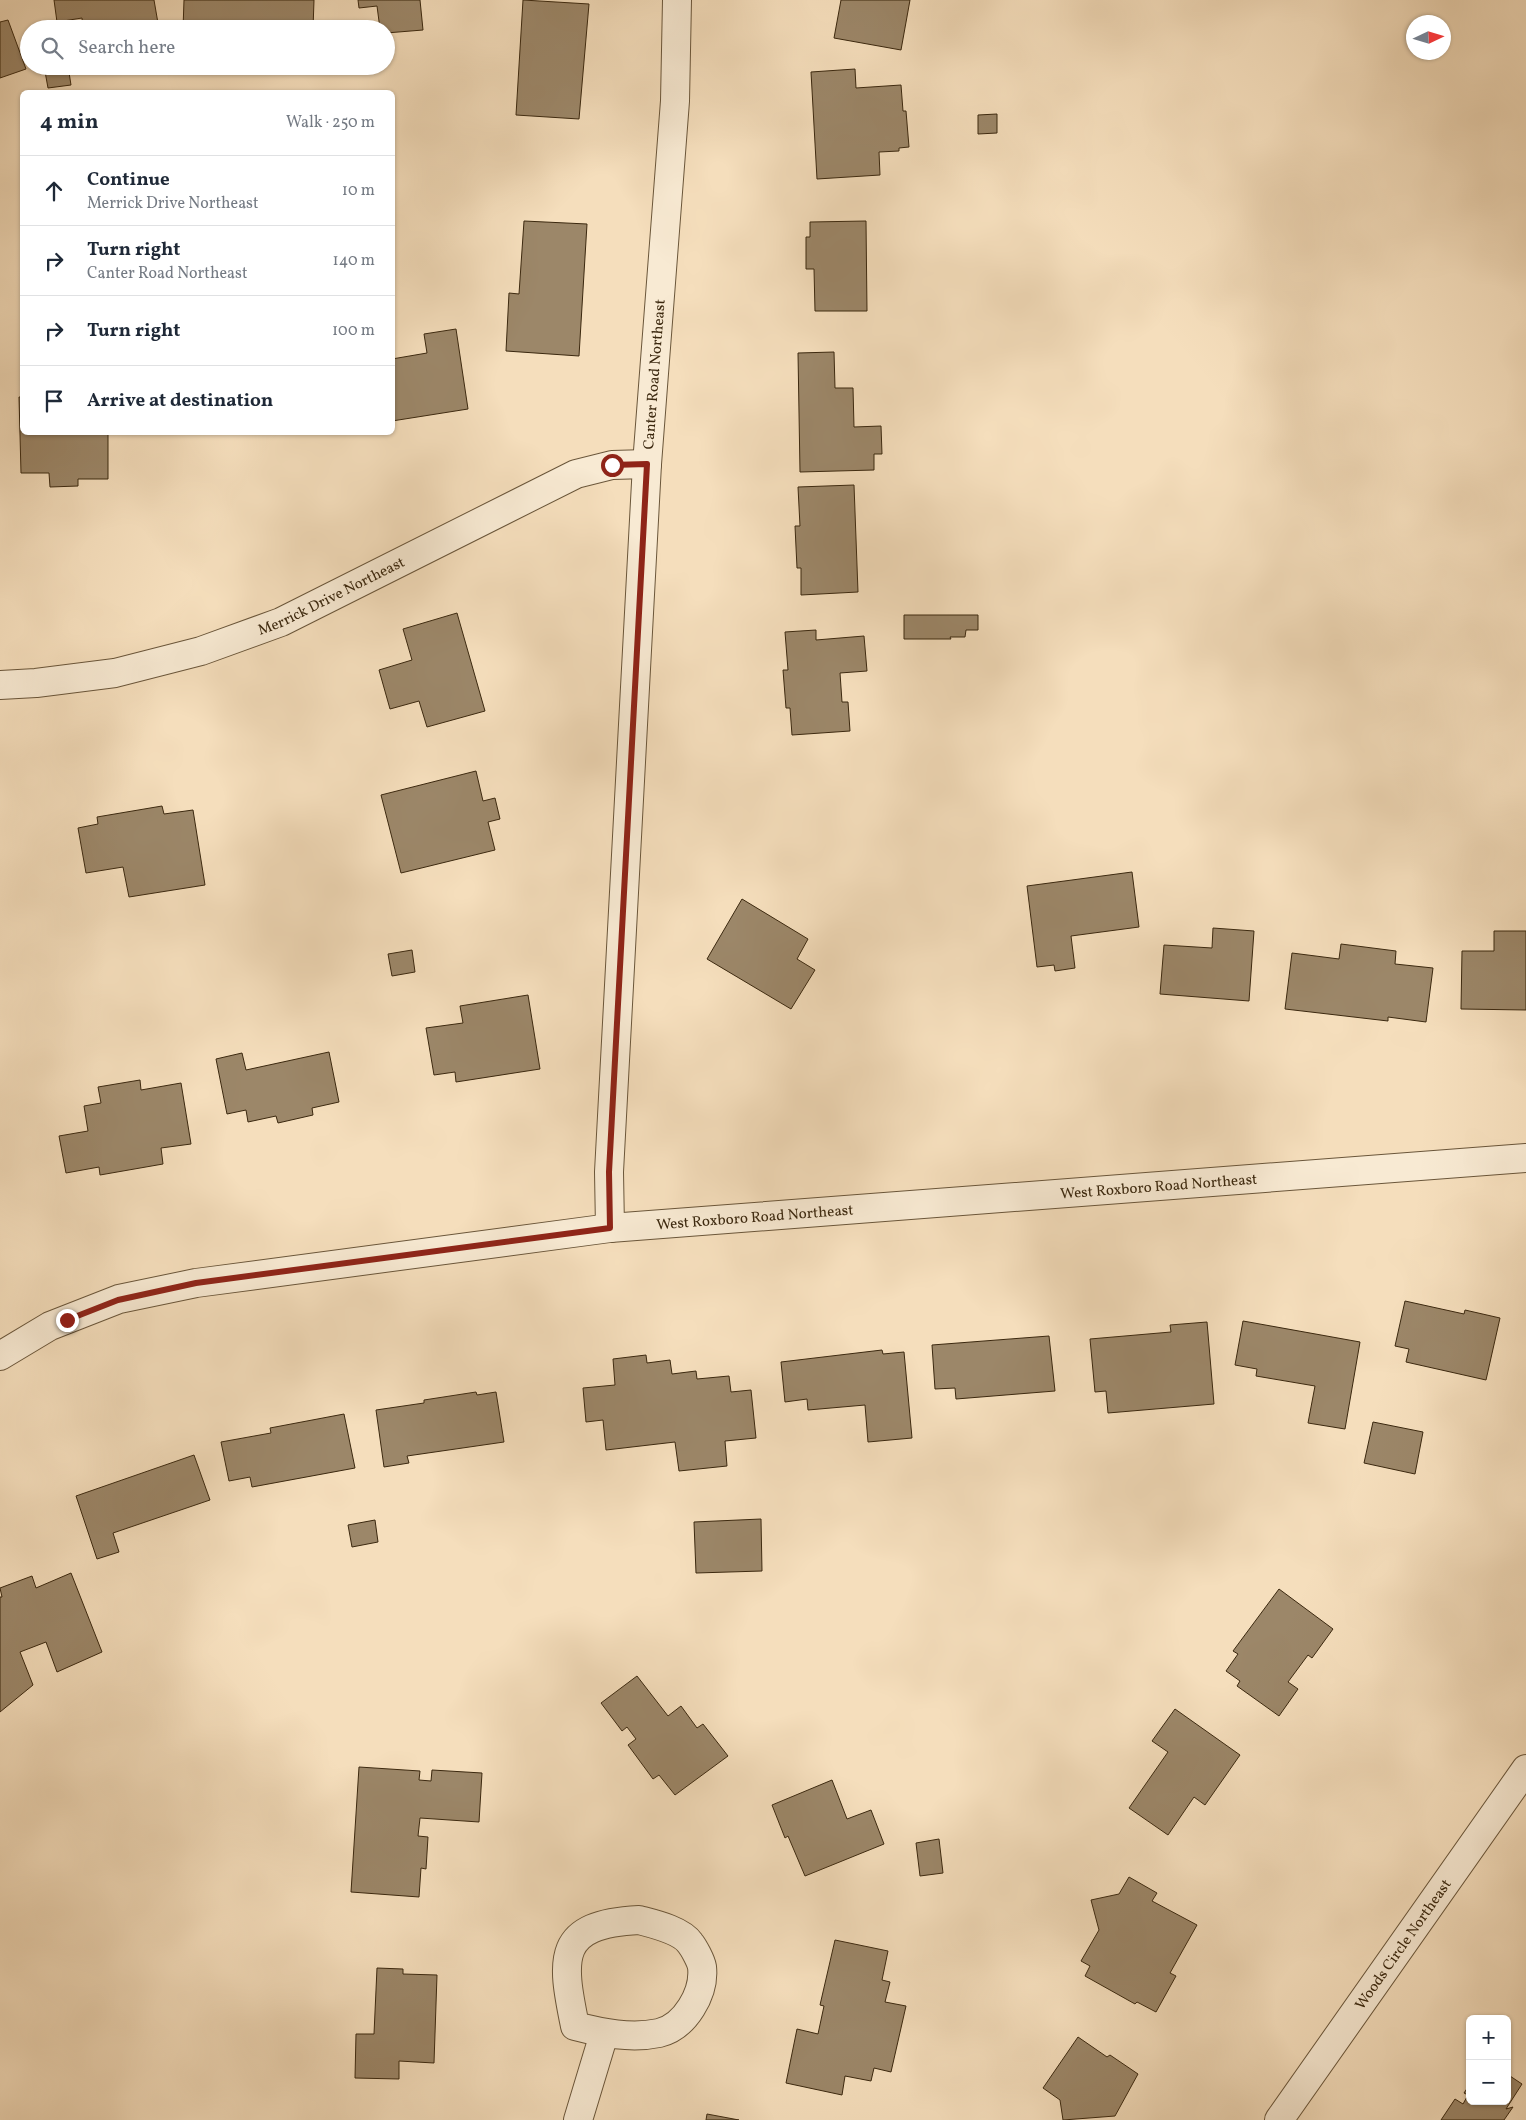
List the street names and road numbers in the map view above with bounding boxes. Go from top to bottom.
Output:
street label: Canter Road Northeast [639,298,672,450]
street label: Merrick Drive Northeast [255,553,409,641]
street label: West Roxboro Road Northeast [1060,1170,1258,1206]
street label: West Roxboro Road Northeast [656,1200,854,1236]
street label: Woods Circle Northeast [1351,1876,1457,2015]

